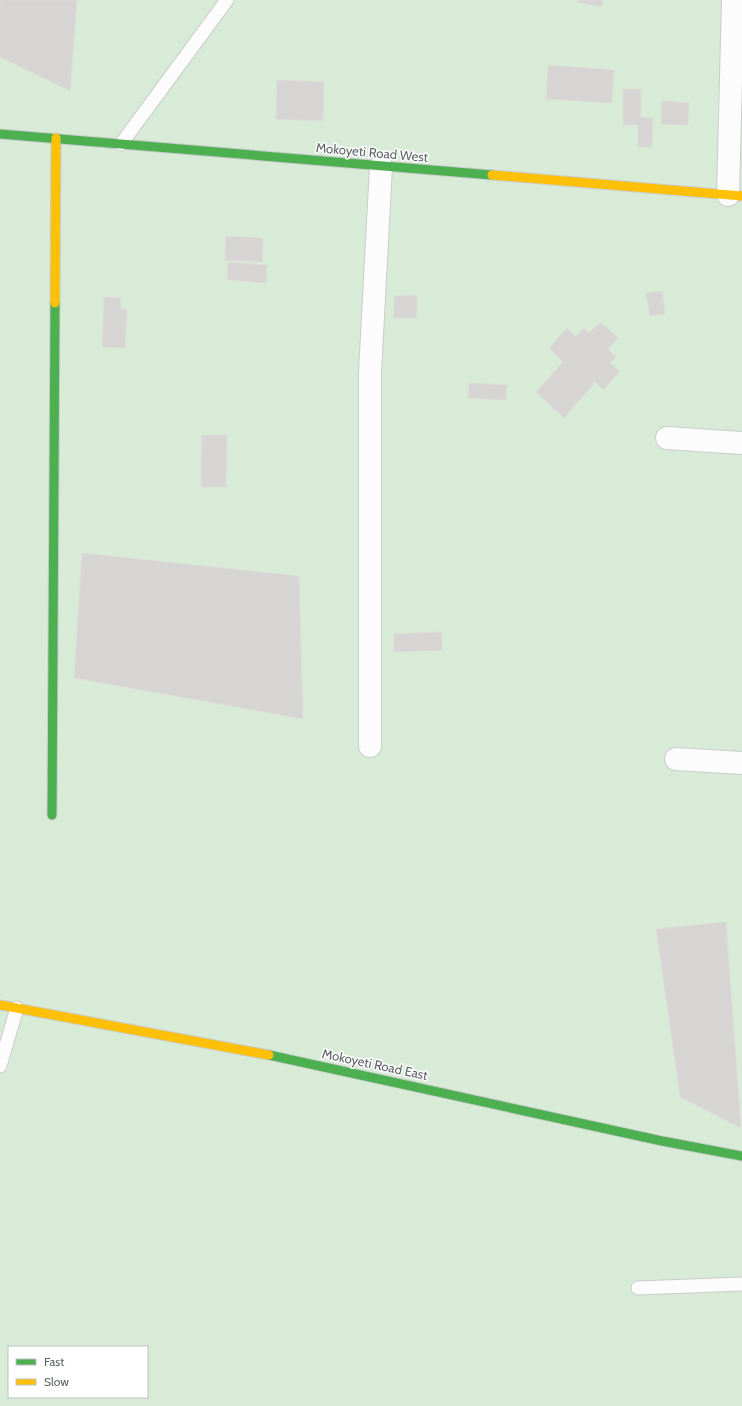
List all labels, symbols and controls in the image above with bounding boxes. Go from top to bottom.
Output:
street label: Mokoyeti Road West [315,139,429,165]
street label: Mokoyeti Road East [321,1045,430,1083]
legend [8,1346,148,1398]
text: Fast [44,1354,64,1369]
text: Slow [44,1374,69,1389]

